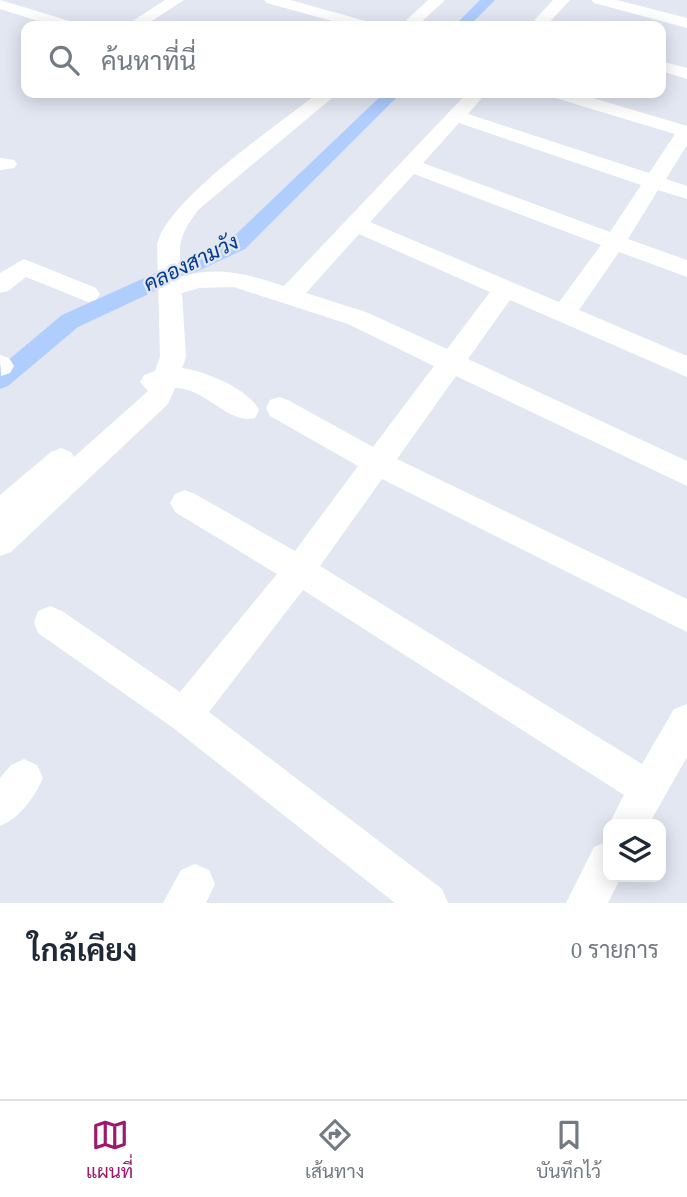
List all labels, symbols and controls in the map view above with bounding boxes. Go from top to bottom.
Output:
search box [21,21,666,98]
icon: search [45,41,83,79]
text: ค้นหาที่นี่ [101,47,196,76]
water label: คลองสามวัง [140,230,242,296]
map controls [603,819,666,882]
button: layers [603,819,666,882]
text: ใกล้เคียง [28,934,137,967]
text: 0 รายการ [571,938,659,963]
tab: แผนที่ [86,1116,133,1183]
tab: เส้นทาง [305,1116,364,1183]
tab: บันทึกไว้ [536,1116,601,1183]

